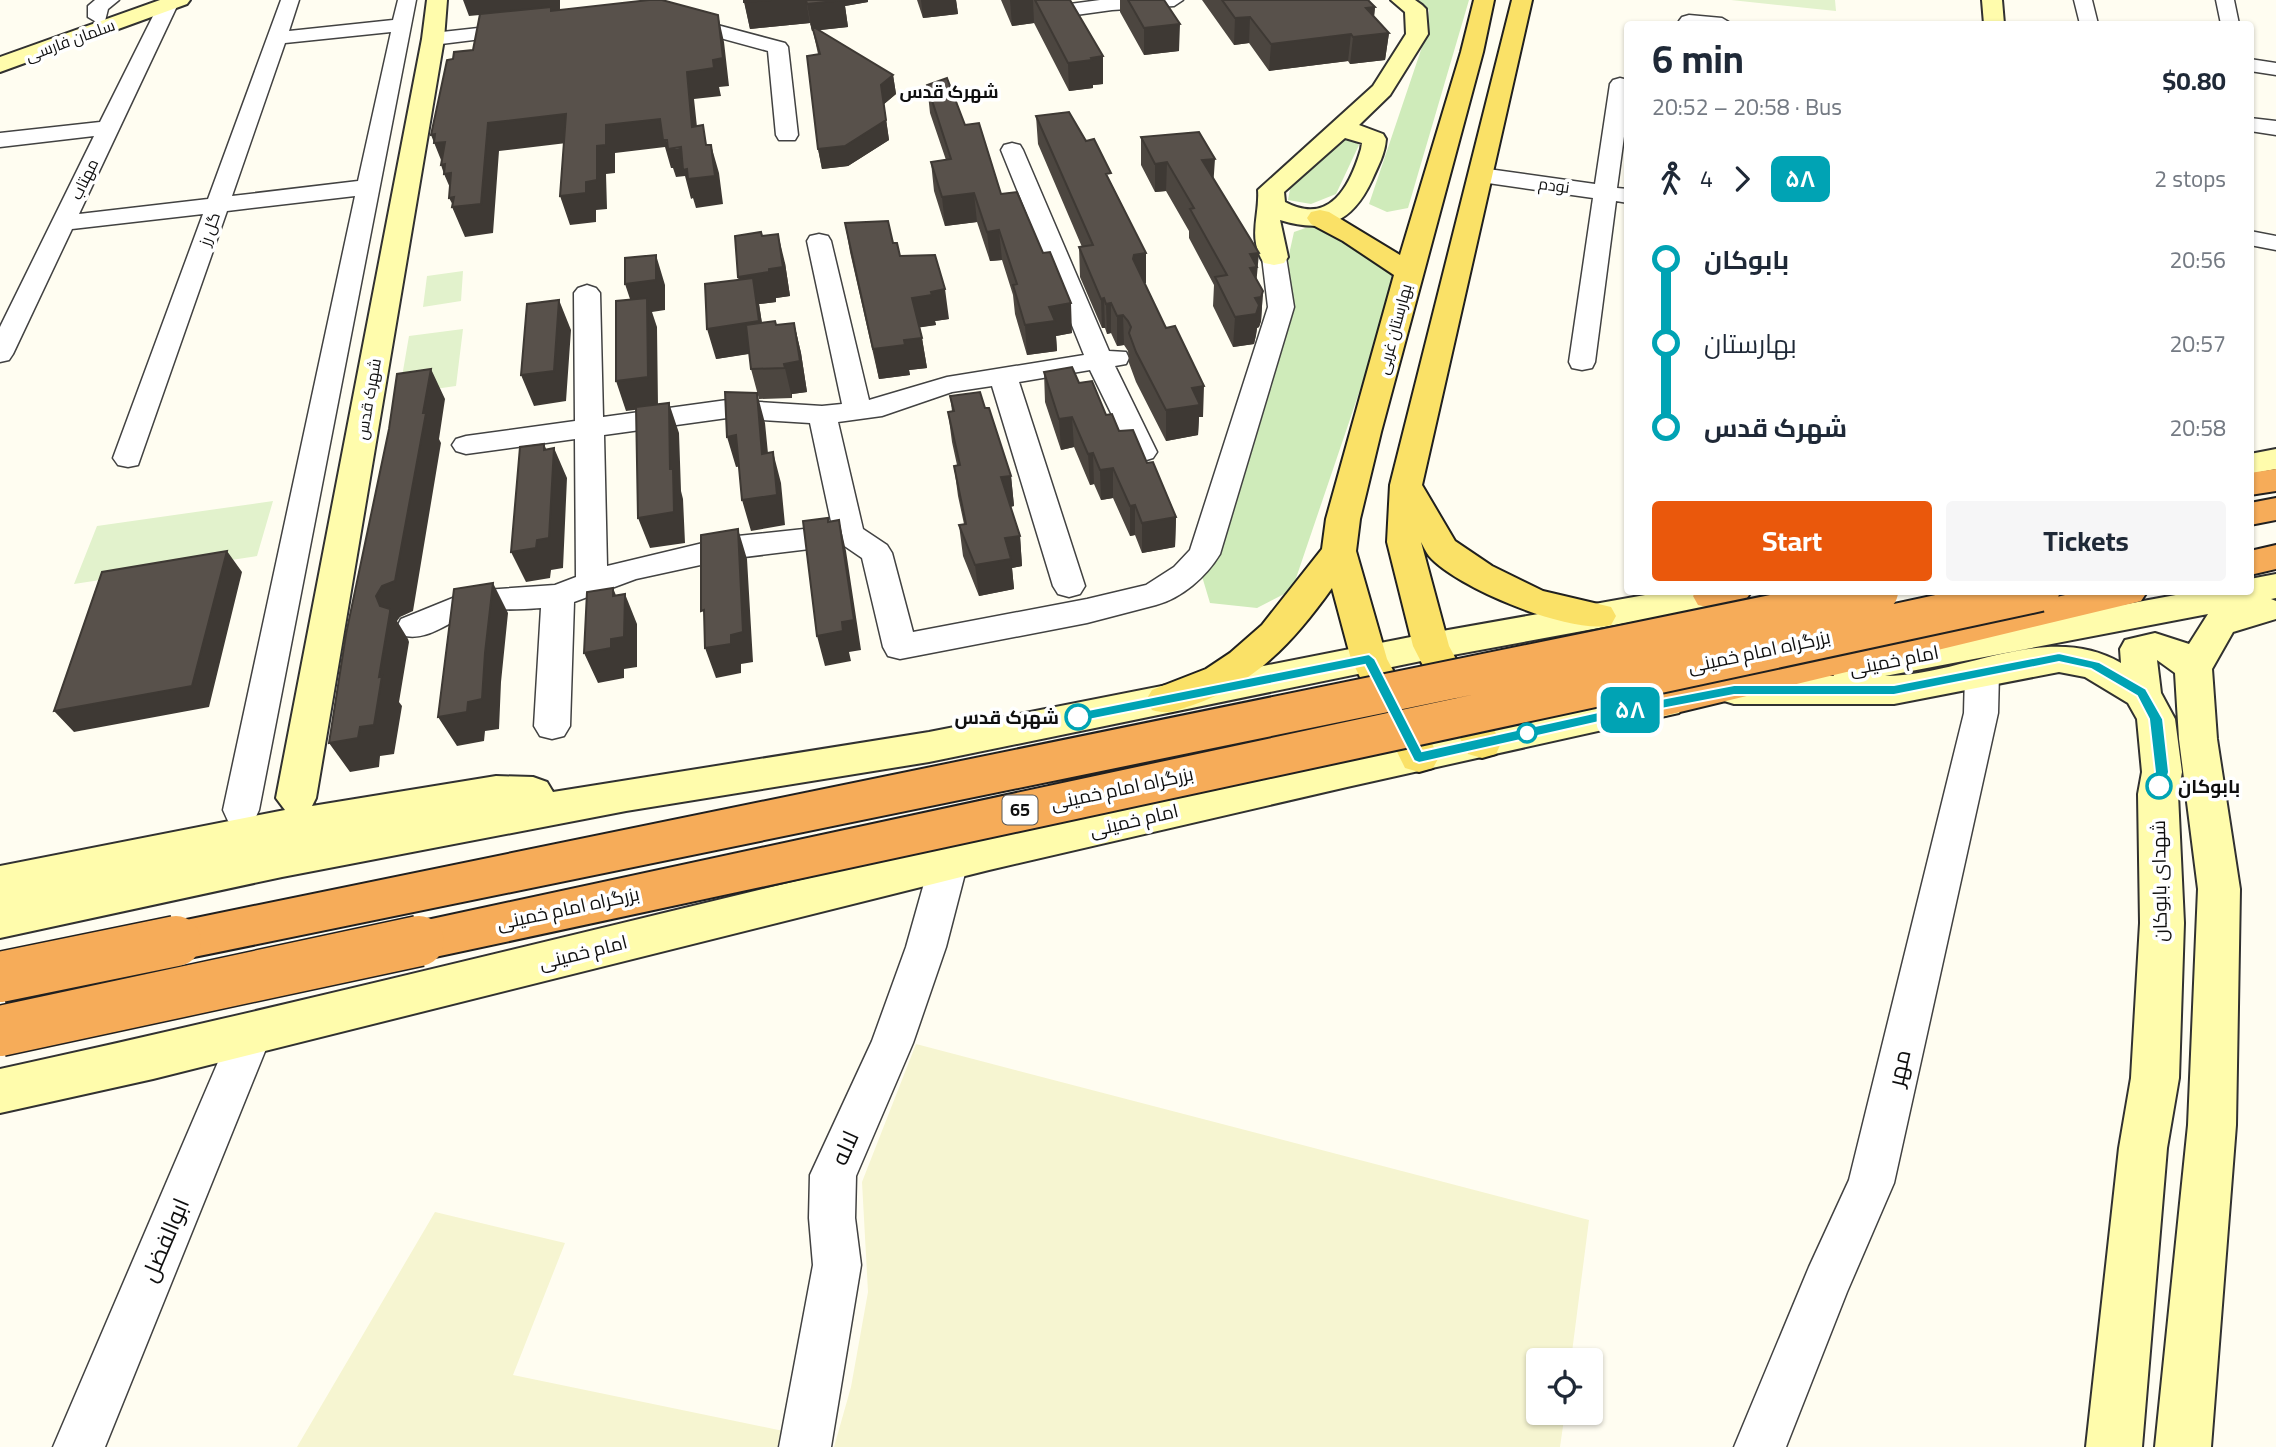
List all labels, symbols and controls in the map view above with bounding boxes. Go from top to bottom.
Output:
street label: سلمان فارسی [21,10,119,70]
text: 6 min [1652,23,1744,95]
text: $0.80 [2162,56,2226,105]
district label: شهرک قدس [899,75,999,108]
text: 20:52 – 20:58 · Bus [1652,85,1842,128]
street label: مهتاب [61,153,107,205]
text: ۵۸ [1785,156,1816,201]
text: 4 [1700,157,1713,200]
text: 2 stops [2154,157,2226,200]
icon: walk [1652,160,1690,198]
icon: forward [1723,160,1761,198]
street label: نودم [1536,168,1572,202]
street label: گل رز [189,208,229,251]
text: بابوکان [1704,235,1789,284]
text: 20:56 [2169,238,2226,281]
street label: بهارستان غربی [1367,280,1421,378]
text: بهارستان [1704,319,1797,368]
text: 20:57 [2169,322,2226,365]
street label: شهرک قدس [346,356,390,442]
text: شهرک قدس [1704,403,1847,452]
text: 20:58 [2169,406,2226,449]
button: Start [1652,501,1932,581]
button: Tickets [1946,501,2226,581]
street label: بزرگراه امام خمینی [1684,618,1834,684]
street label: امام خمینی [1846,634,1942,686]
line badge: ۵۸ [1598,687,1662,733]
text: ۵۸ [1615,687,1645,732]
place label: شهرک قدس [954,699,1059,735]
marker: شهرک قدس [1065,704,1091,730]
unlabelled marker [1517,723,1537,743]
street label: بزرگراه امام خمینی [1047,755,1197,821]
place label: بابوکان [2178,768,2240,804]
marker: بابوکان [2146,773,2172,799]
street label: امام خمینی [1086,792,1182,848]
road number: 65 [1002,796,1038,824]
street label: شهدای بابوکان [2140,820,2178,942]
street label: بزرگراه امام خمینی [493,875,643,941]
street label: امام خمینی [535,924,631,980]
street label: مهر [1873,1045,1924,1093]
street label: لاله [818,1123,871,1172]
street label: ابوالفضل [127,1191,202,1289]
map controls [1526,1348,1603,1425]
button: locate [1526,1348,1603,1425]

